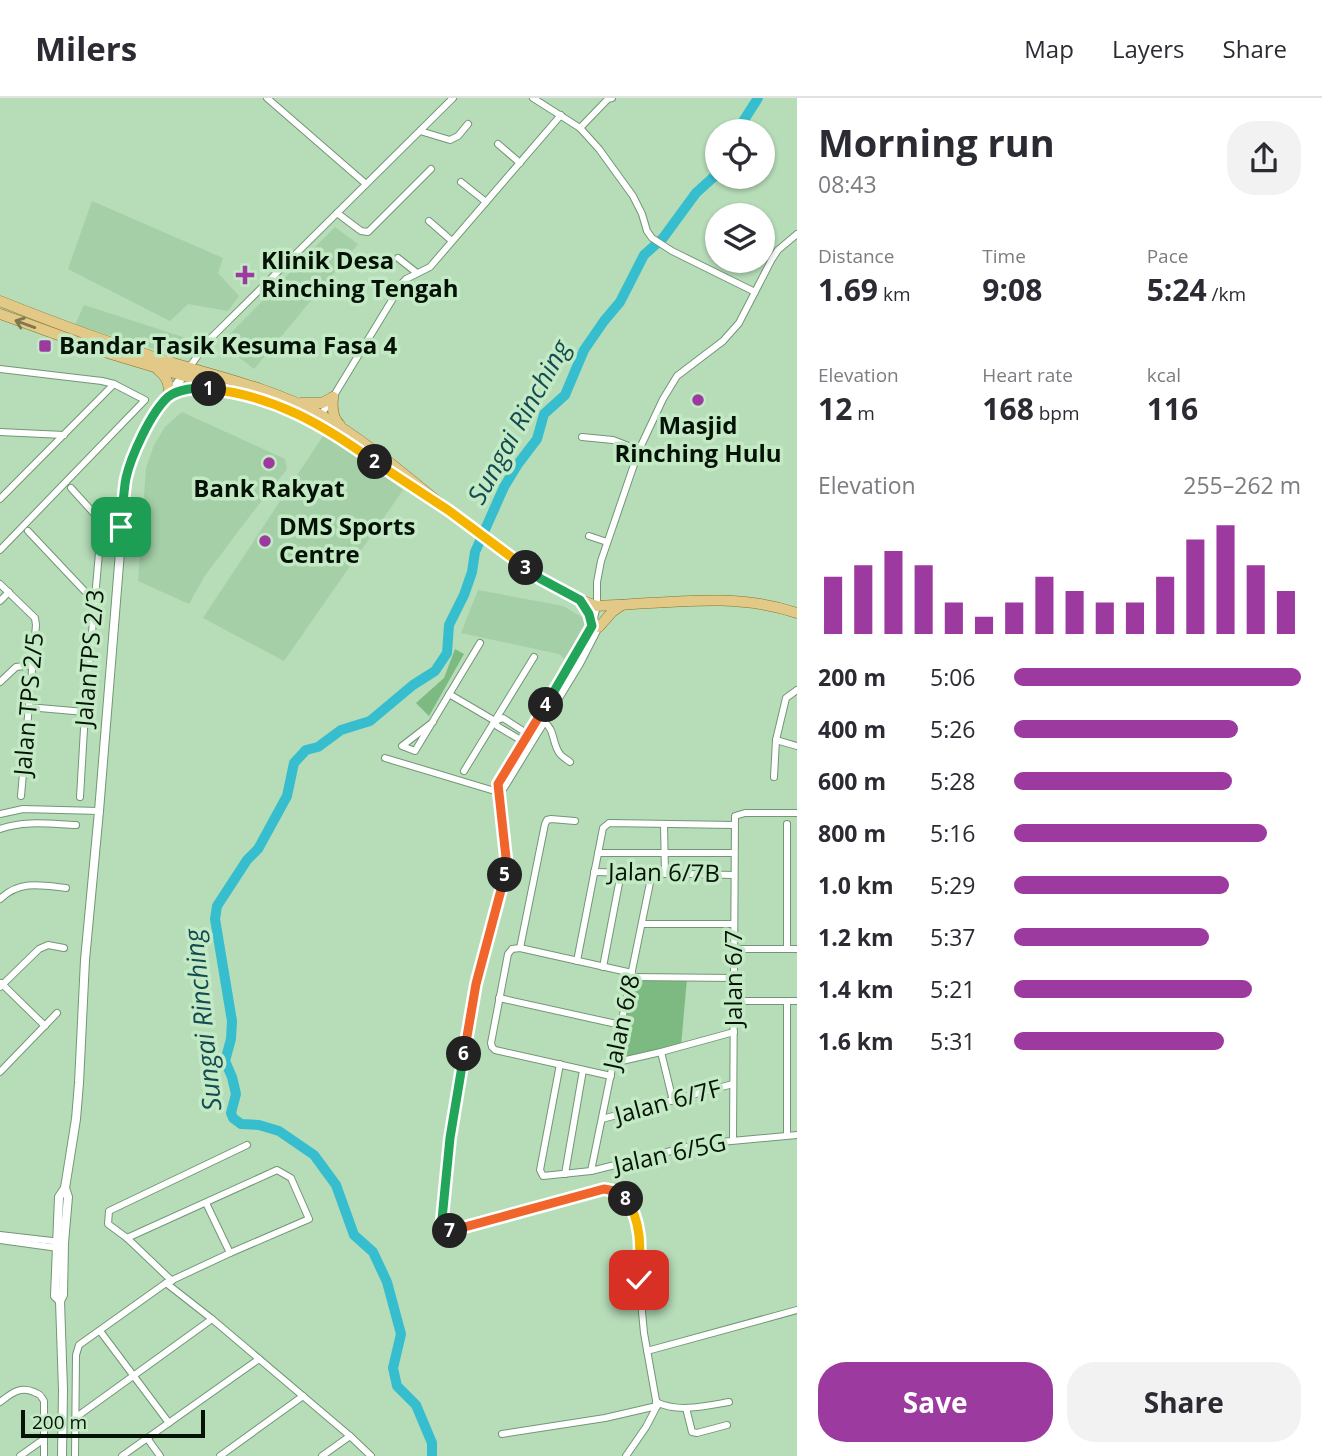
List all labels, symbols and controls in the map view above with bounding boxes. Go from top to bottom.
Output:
text: Milers [35,26,137,71]
text: Map [1024,32,1074,65]
text: Layers [1112,32,1185,65]
text: Share [1223,32,1287,65]
text: Morning run [818,116,1055,168]
map controls [705,119,775,273]
button: locate [705,119,775,189]
button: share [1227,121,1301,195]
text: 08:43 [818,168,877,200]
button: layers [705,203,775,273]
place label: Klinik Desa Rinching Tengah [261,243,459,304]
text: Distance [818,243,894,269]
text: Time [982,243,1026,269]
text: Pace [1147,243,1188,269]
marker: Klinik Desa Rinching Tengah [235,265,255,285]
text: 1.69 [818,269,878,310]
text: 9:08 [982,269,1042,310]
text: 5:24 [1147,269,1207,310]
text: km [878,281,911,307]
text: /km [1207,281,1246,307]
one-way arrow [15,317,37,329]
place label: Bandar Tasik Kesuma Fasa 4 [59,328,397,361]
water label: Sungai Rinching [458,332,579,510]
marker: Bandar Tasik Kesuma Fasa 4 [37,338,53,354]
text: Elevation [818,362,899,388]
text: Heart rate [982,362,1073,388]
text: kcal [1147,362,1181,388]
pin: 1 [192,372,227,406]
text: 1 [203,375,214,401]
text: 12 [818,388,852,429]
text: 168 [982,388,1034,429]
text: 116 [1147,388,1198,429]
marker: Masjid Rinching Hulu [690,392,706,408]
text: m [852,400,875,426]
text: bpm [1034,400,1080,426]
place label: Masjid Rinching Hulu [614,408,782,469]
pin: 2 [358,444,392,480]
text: 2 [369,448,380,474]
marker: Bank Rakyat [261,455,277,471]
text: Elevation [818,469,916,501]
text: 255–262 m [1183,469,1301,501]
place label: Bank Rakyat [193,471,345,504]
pin [91,497,151,557]
icon: arrive [102,508,140,546]
place label: DMS Sports Centre [279,509,415,570]
marker: DMS Sports Centre [257,533,273,549]
pin: 3 [508,550,544,586]
text: 3 [520,554,531,580]
street label: JalanTPS 2/3 [66,588,111,730]
street label: Jalan TPS 2/5 [5,631,50,779]
text: 200 m [818,661,886,693]
text: 5:06 [930,661,976,693]
pin: 4 [528,688,564,722]
text: 4 [540,691,551,717]
text: 400 m [818,713,886,745]
text: 5:26 [930,713,976,745]
text: 600 m [818,765,886,797]
text: 5:28 [930,765,976,797]
text: 800 m [818,817,886,849]
text: 5:16 [930,817,976,849]
street label: Jalan 6/7B [606,854,720,889]
pin: 5 [488,858,522,892]
text: 5 [499,861,510,887]
text: 1.0 km [818,869,894,901]
text: 5:29 [930,869,976,901]
text: 1.2 km [818,921,894,953]
text: 5:37 [930,921,976,953]
water label: Sungai Rinching [174,926,229,1113]
street label: Jalan 6/7 [716,930,749,1028]
street label: Jalan 6/8 [594,971,647,1074]
text: 1.4 km [818,973,894,1005]
text: 5:21 [930,973,976,1005]
text: 1.6 km [818,1025,894,1057]
text: 5:31 [930,1025,976,1057]
pin: 6 [447,1037,482,1072]
text: 6 [458,1040,469,1066]
street label: Jalan 6/7F [609,1071,724,1131]
street label: Jalan 6/5G [609,1125,729,1181]
pin: 8 [608,1182,644,1216]
text: 8 [620,1185,631,1211]
pin: 7 [433,1214,468,1248]
text: 7 [444,1217,455,1243]
pin [609,1250,669,1310]
icon: check [620,1261,658,1299]
button: Save [818,1362,1053,1442]
button: Share [1067,1362,1301,1442]
scale bar [21,1407,205,1439]
text: 200 m [32,1409,87,1435]

